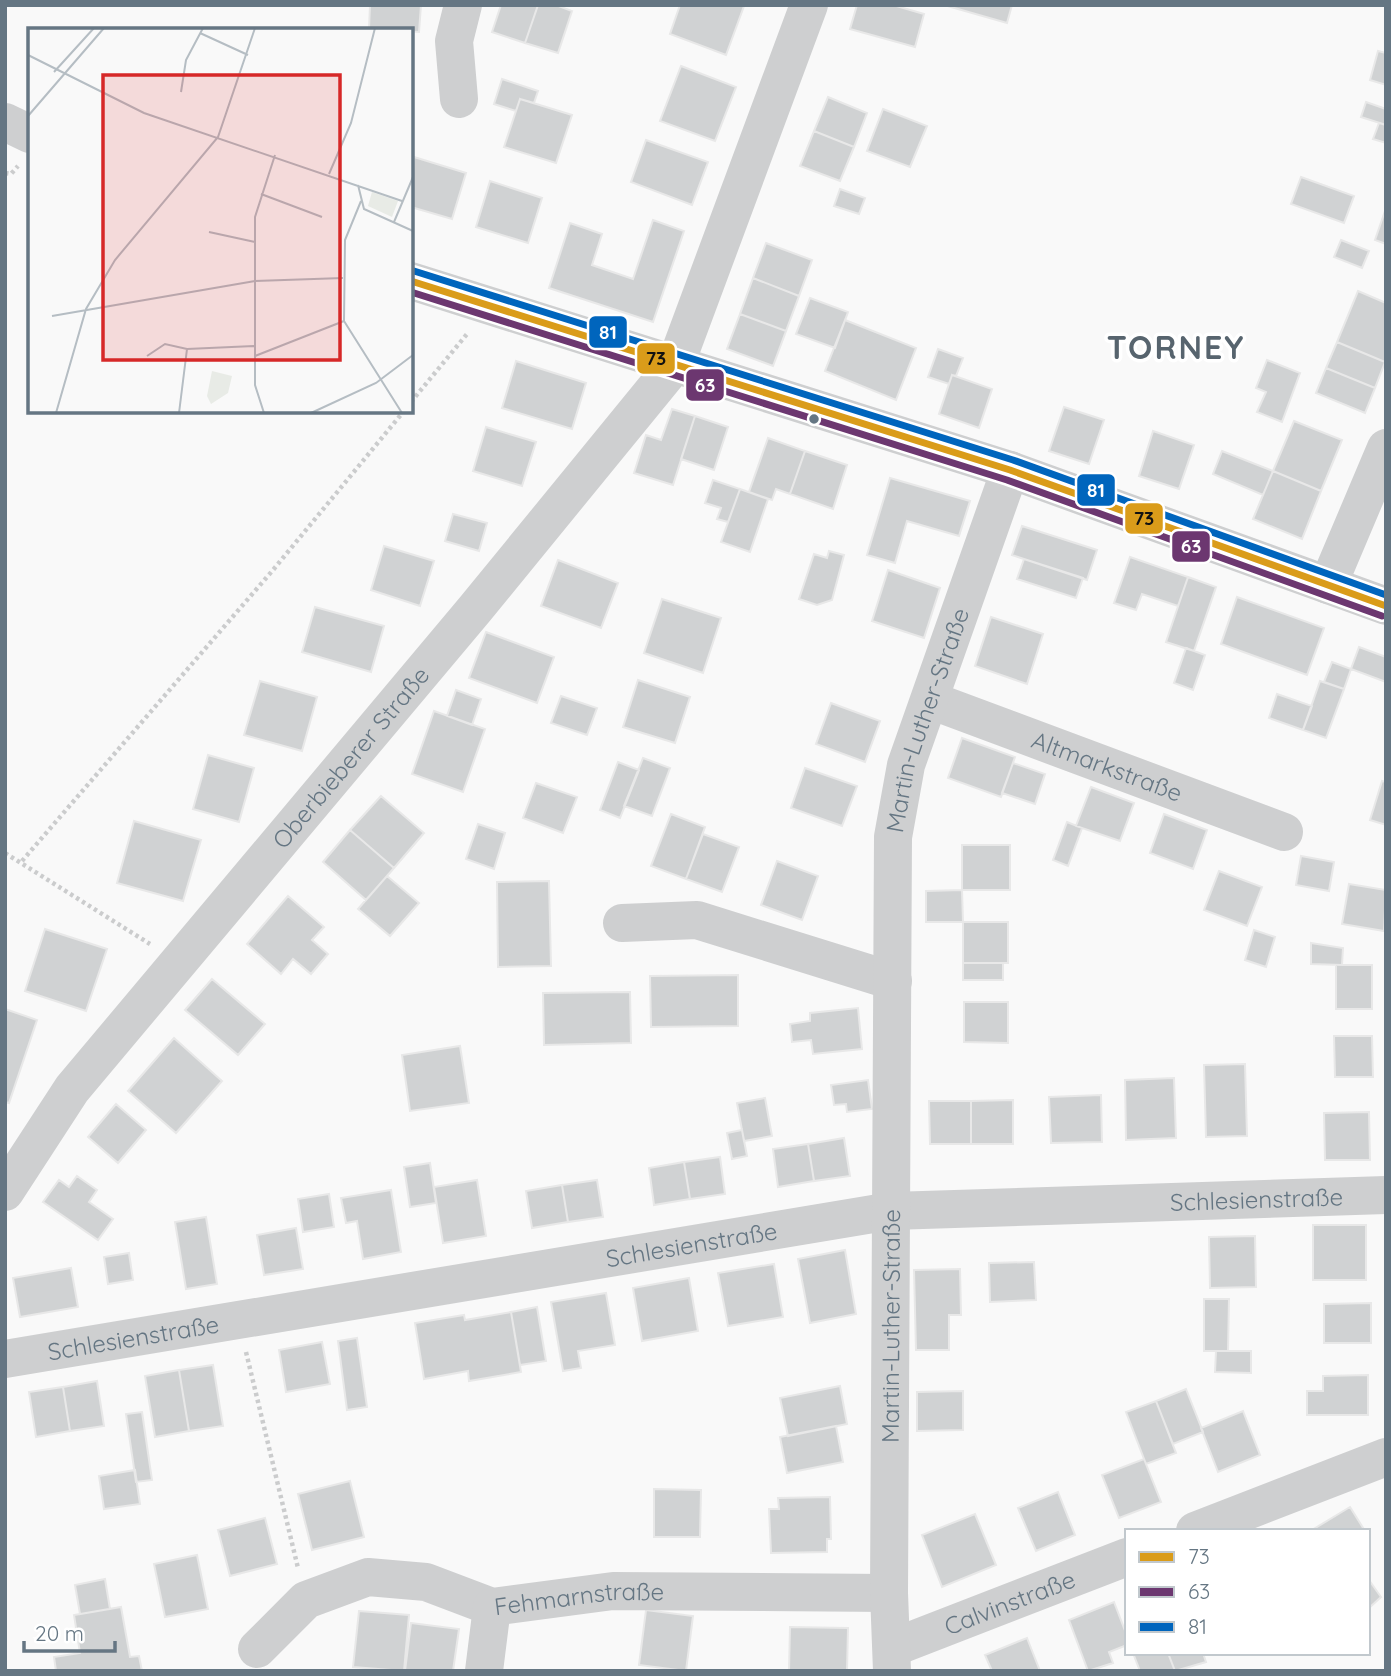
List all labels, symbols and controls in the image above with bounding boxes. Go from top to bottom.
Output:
inset map [28,28,413,413]
line badge: 81 [588,315,628,349]
text: 81 [599,320,617,344]
district label: TORNEY [1107,327,1245,367]
line badge: 73 [636,342,676,375]
text: 73 [646,346,666,370]
line badge: 63 [685,368,725,402]
text: 63 [695,373,715,397]
unlabelled marker [807,412,821,426]
line badge: 81 [1076,473,1116,507]
text: 81 [1087,478,1105,502]
line badge: 73 [1124,502,1164,535]
text: 73 [1134,506,1154,530]
line badge: 63 [1171,530,1211,563]
text: 63 [1181,534,1201,558]
street label: Martin-Luther-Straße [879,604,975,835]
street label: Oberbieberer Straße [266,660,435,854]
street label: Altmarkstraße [1028,724,1187,808]
street label: Schlesienstraße [1169,1181,1344,1217]
street label: Martin-Luther-Straße [875,1209,906,1443]
street label: Schlesienstraße [604,1215,779,1273]
street label: Schlesienstraße [45,1309,221,1367]
legend [1125,1529,1370,1655]
text: 73 [1188,1543,1210,1569]
street label: Calvinstraße [940,1564,1079,1641]
street label: Fehmarnstraße [492,1576,664,1622]
text: 63 [1188,1578,1210,1604]
scale bar [24,1610,116,1654]
text: 81 [1188,1613,1207,1639]
text: 20 m [35,1620,84,1646]

